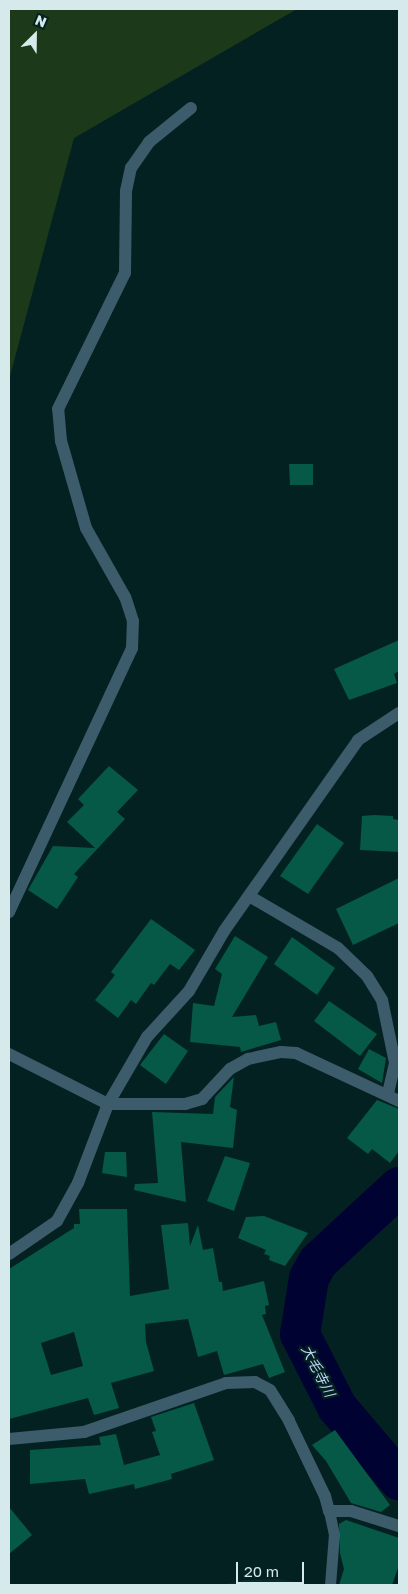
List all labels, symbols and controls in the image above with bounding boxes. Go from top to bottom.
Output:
north arrow [10,10,60,60]
text: N [33,11,49,31]
water label: 大毛寺川 [298,1342,338,1400]
scale bar [238,1552,306,1584]
text: 20 m [244,1562,279,1580]

